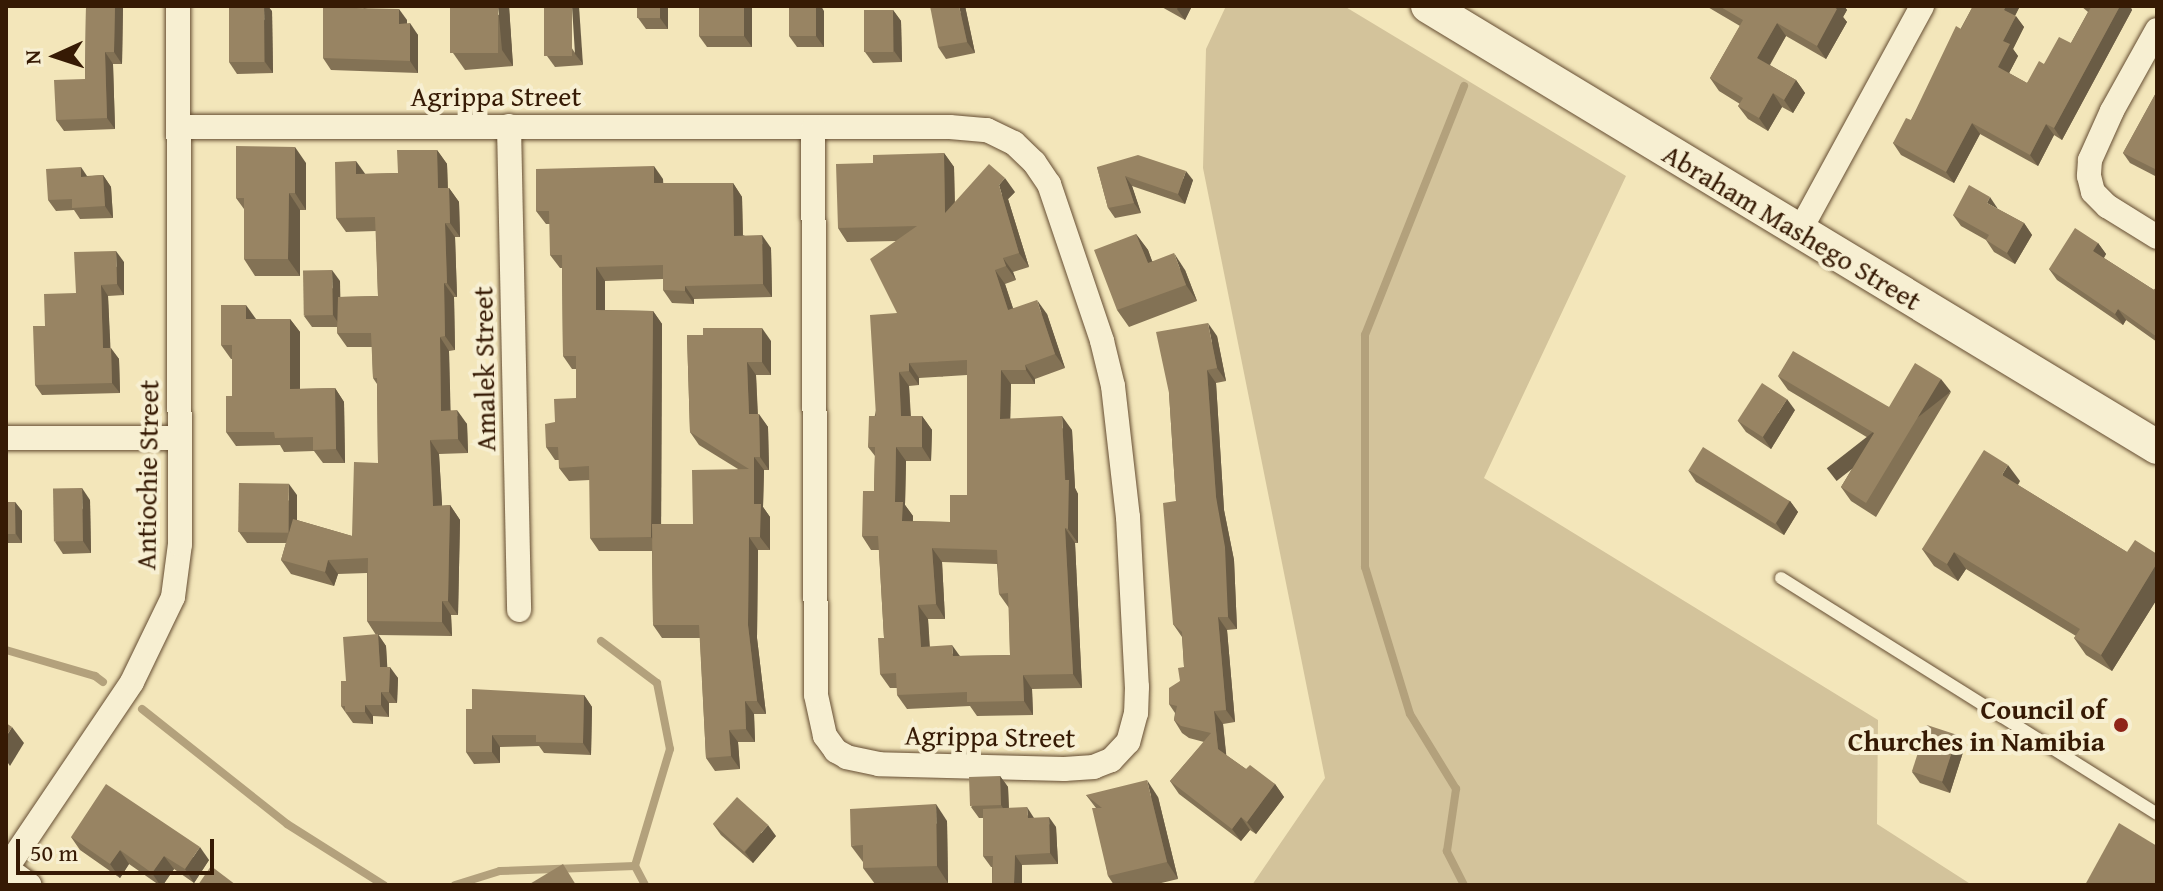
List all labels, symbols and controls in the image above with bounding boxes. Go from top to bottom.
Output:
north arrow [16,16,96,96]
text: N [16,49,48,65]
street label: Agrippa Street [411,79,581,113]
street label: Abraham Mashego Street [1657,137,1927,317]
street label: Amalek Street [466,286,502,452]
street label: Antiochie Street [129,379,165,571]
place label: Council of Churches in Namibia [1848,692,2105,758]
marker: Council of Churches in Namibia [2112,716,2130,734]
street label: Agrippa Street [904,718,1076,754]
scale bar [20,823,218,873]
text: 50 m [30,835,78,870]

